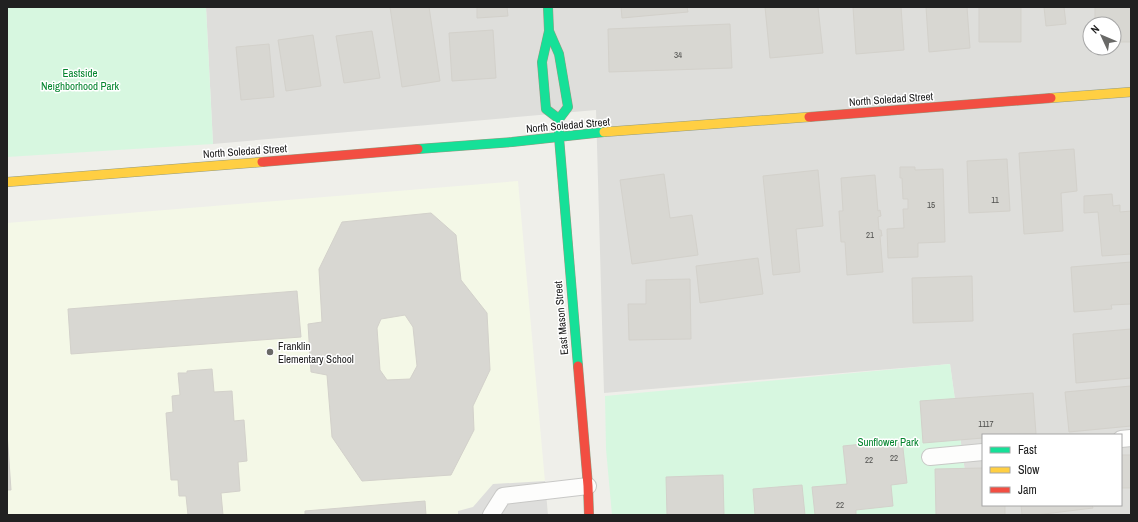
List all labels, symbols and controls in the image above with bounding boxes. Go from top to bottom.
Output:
north arrow [1082,16,1122,56]
text: N [1088,22,1102,36]
house number: 34 [674,49,682,61]
park label: Eastside Neighborhood Park [41,66,120,93]
street label: North Soledad Street [848,89,934,109]
street label: North Soledad Street [525,114,611,136]
street label: North Soledad Street [202,141,288,161]
house number: 11 [991,194,999,206]
house number: 15 [927,199,935,211]
house number: 21 [866,229,874,241]
street label: East Mason Street [551,280,571,356]
place label: Franklin Elementary School [278,339,354,366]
marker: Franklin Elementary School [265,347,275,357]
house number: 1117 [978,418,994,430]
legend [982,434,1122,506]
park label: Sunflower Park [857,435,919,449]
text: Fast [1018,442,1037,458]
house number: 22 [890,452,898,464]
house number: 22 [865,454,873,466]
text: Slow [1018,462,1040,478]
text: Jam [1018,482,1037,498]
house number: 22 [836,499,844,511]

